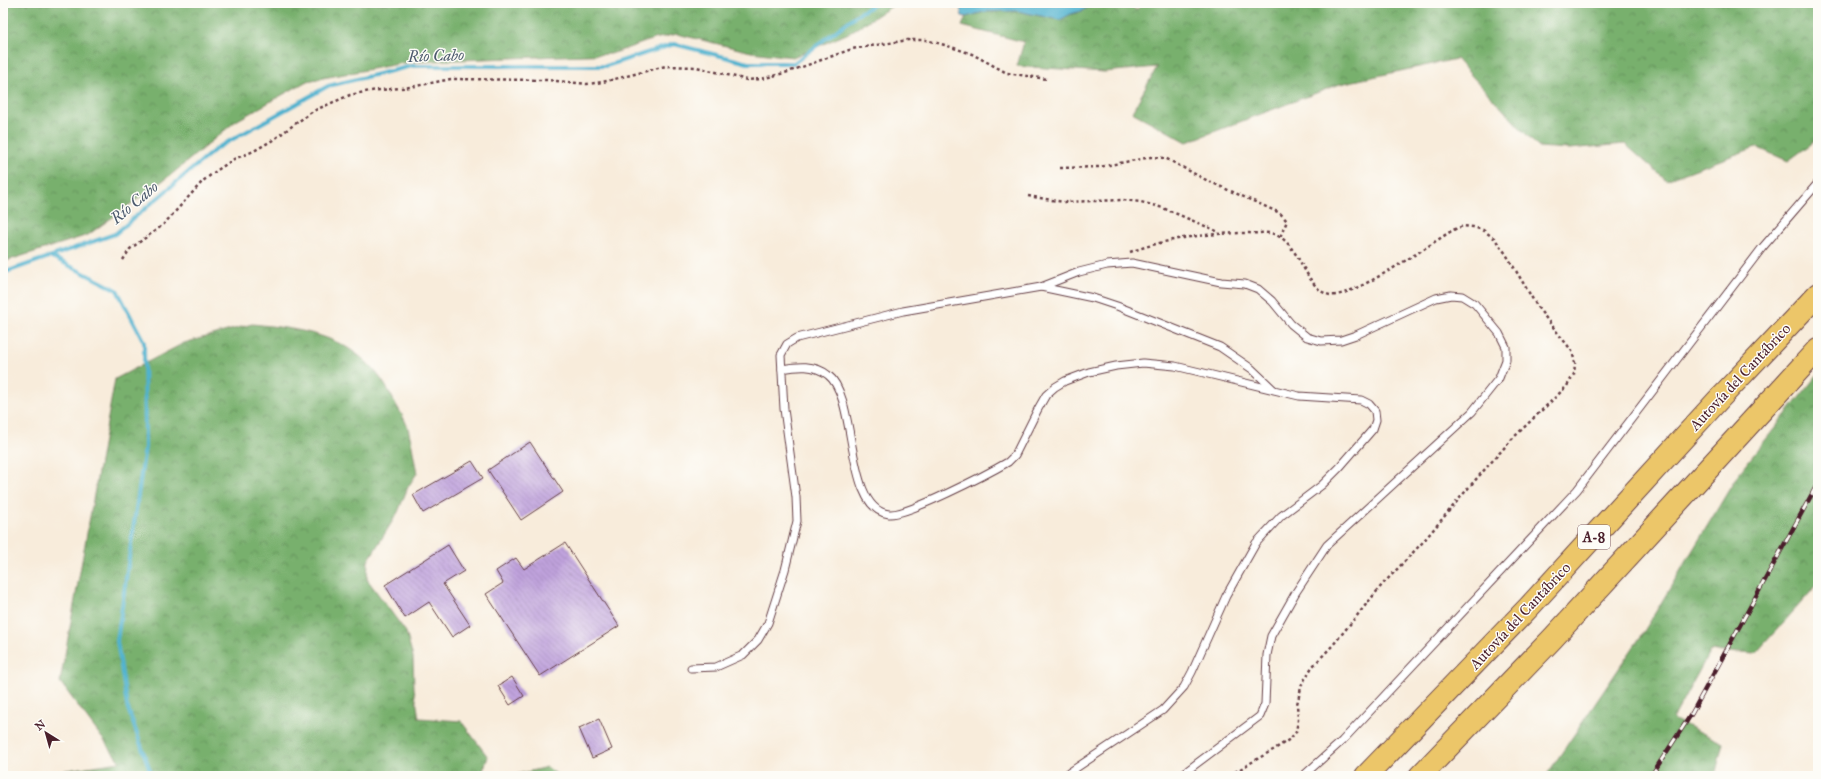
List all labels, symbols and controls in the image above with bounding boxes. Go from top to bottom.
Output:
water label: Río Cabo [407,45,464,66]
water label: Río Cabo [106,177,162,228]
street label: Autovía del Cantábrico [1685,319,1795,435]
road number: A-8 [1578,525,1610,549]
street label: Autovía del Cantábrico [1465,558,1575,674]
north arrow [26,713,66,753]
text: N [33,717,48,733]

